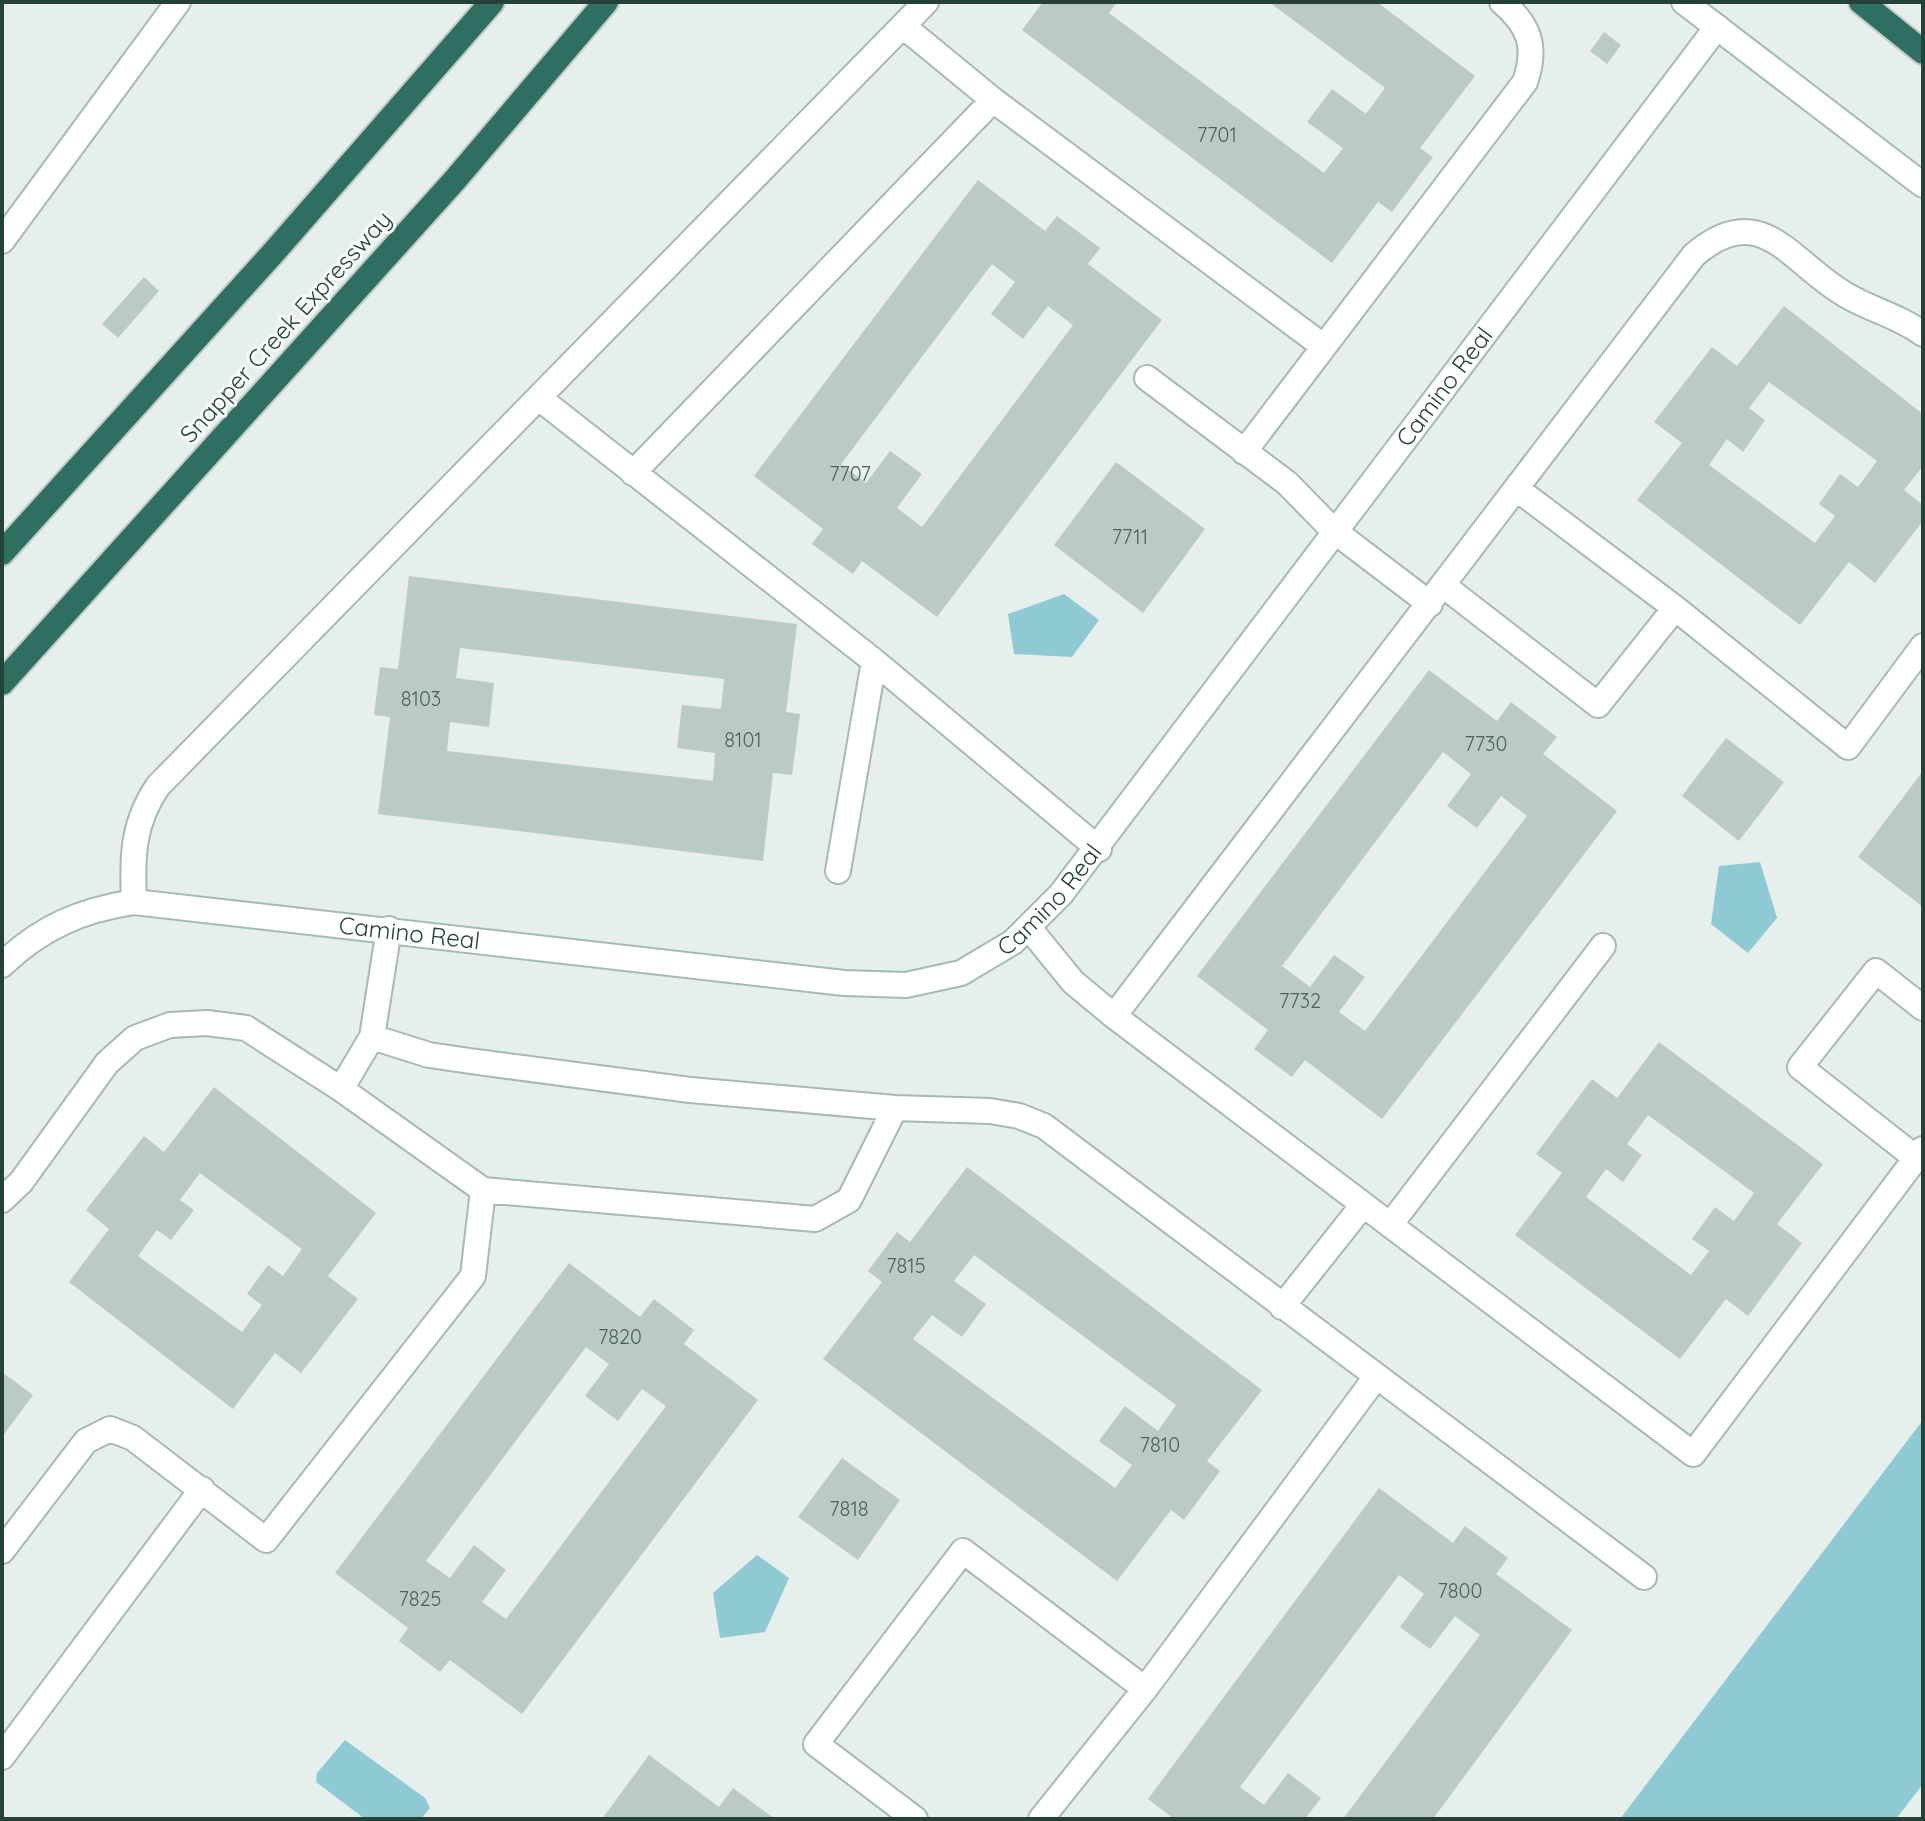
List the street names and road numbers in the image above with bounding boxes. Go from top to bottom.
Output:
street label: Snapper Creek Expressway [173,204,397,449]
street label: Camino Real [1389,321,1499,452]
street label: Camino Real [992,838,1108,962]
street label: Camino Real [337,909,482,955]

